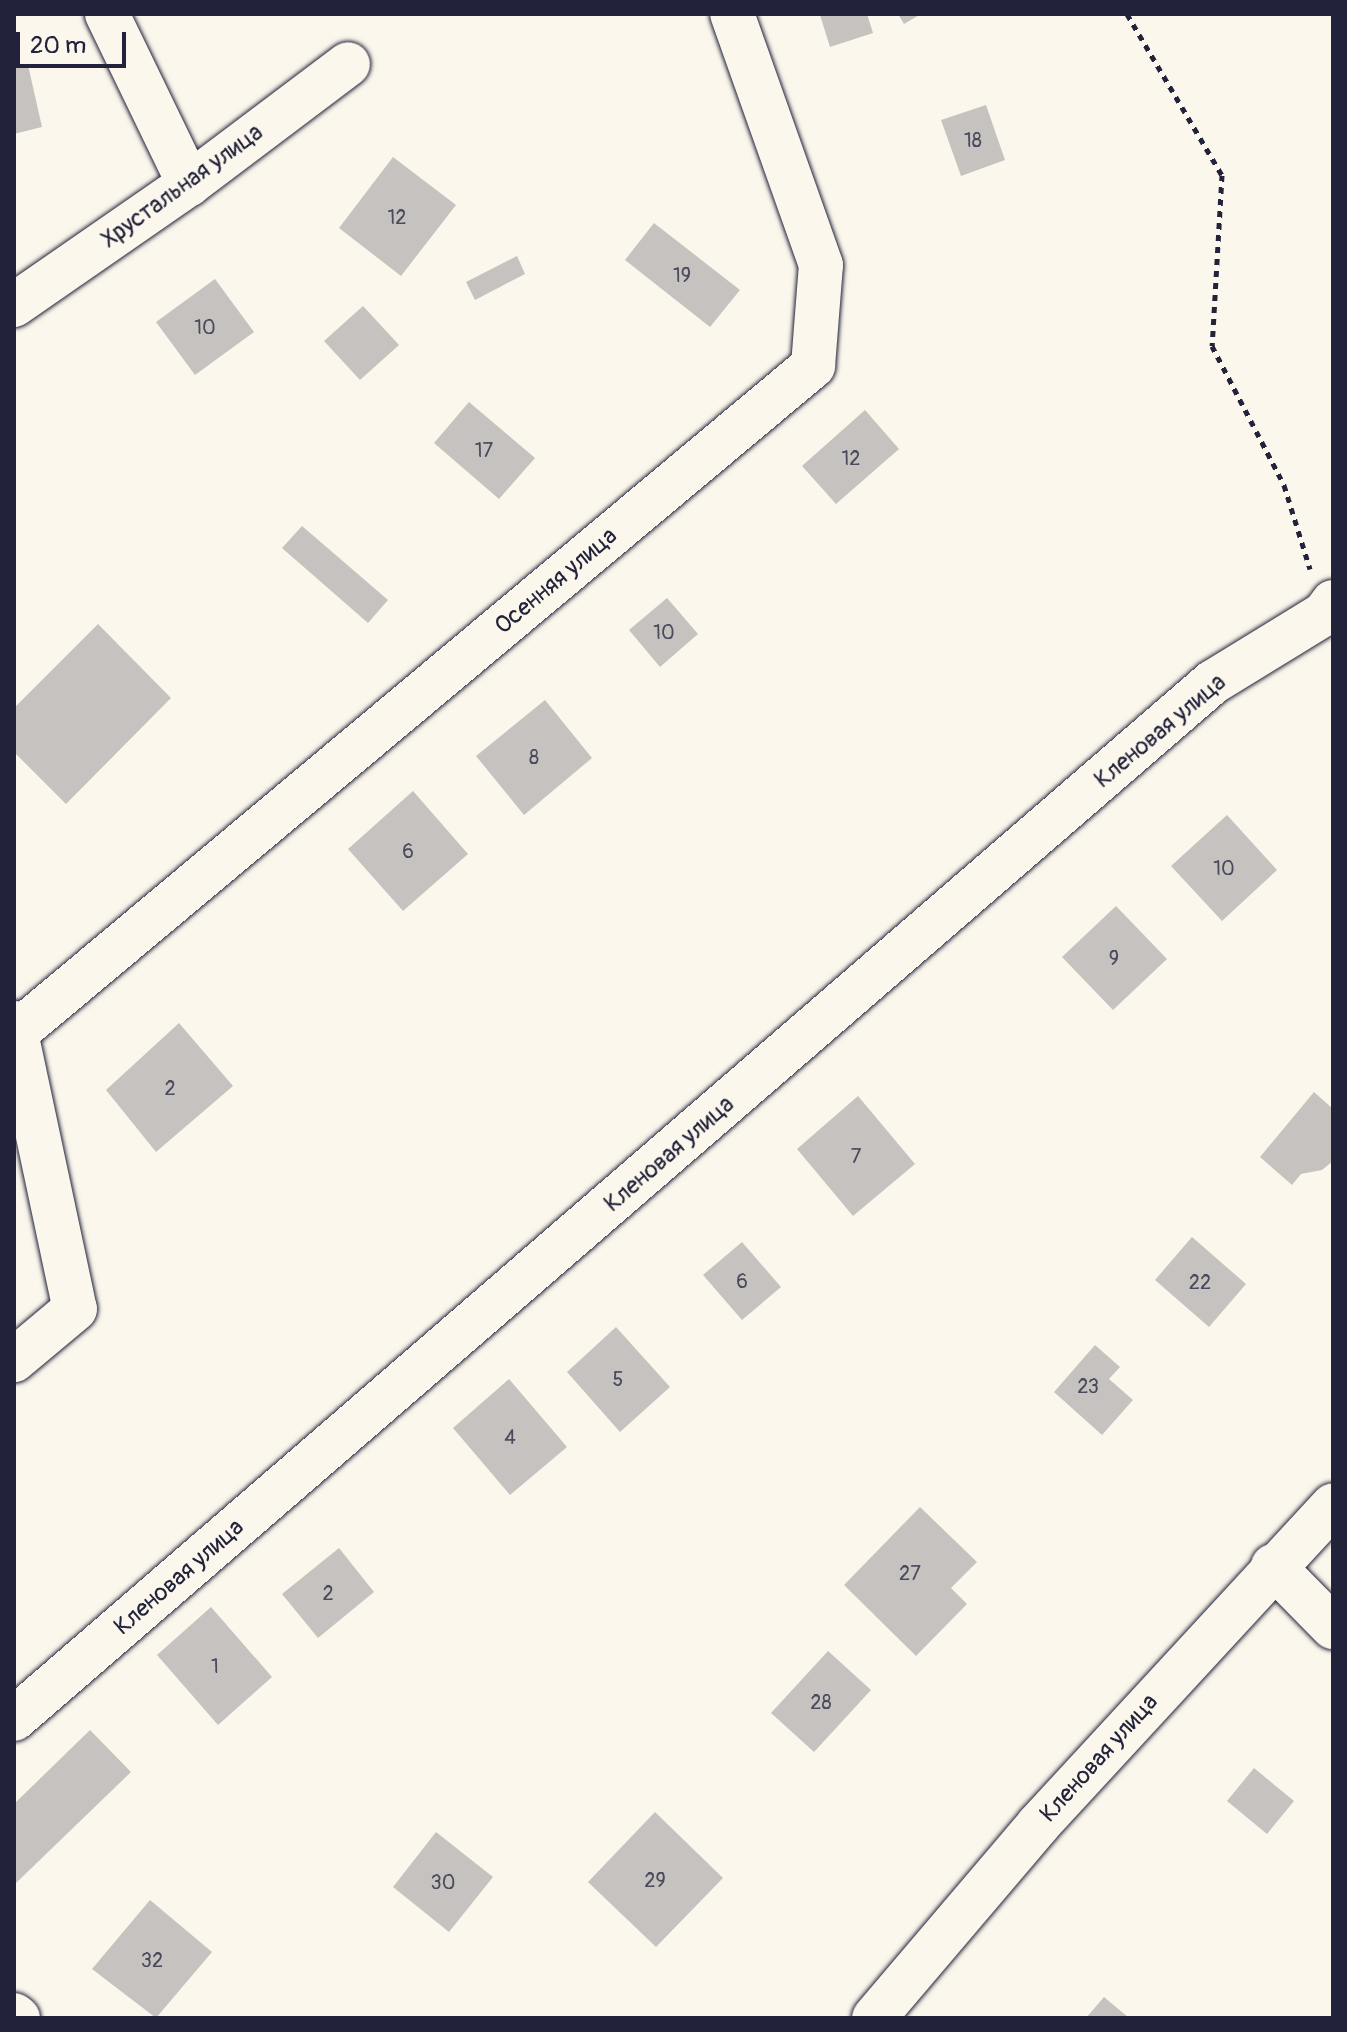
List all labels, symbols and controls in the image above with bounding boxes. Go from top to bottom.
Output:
scale bar [20,16,130,66]
text: 20 m [30,31,86,60]
street label: Хрустальная улица [96,118,268,254]
house number: 18 [964,128,982,152]
house number: 12 [388,205,406,229]
house number: 19 [673,263,691,287]
house number: 10 [194,315,216,339]
house number: 17 [475,438,493,462]
house number: 12 [842,446,860,470]
street label: Осенняя улица [489,522,623,640]
house number: 10 [653,620,675,644]
street label: Кленовая улица [1089,668,1231,794]
house number: 8 [529,745,539,769]
house number: 6 [402,839,414,863]
house number: 10 [1213,856,1235,880]
house number: 9 [1109,946,1119,970]
house number: 2 [164,1076,176,1100]
street label: Кленовая улица [598,1090,740,1218]
house number: 7 [851,1144,861,1168]
house number: 6 [736,1269,748,1293]
house number: 22 [1189,1270,1211,1294]
house number: 5 [613,1367,623,1391]
house number: 23 [1077,1374,1099,1398]
house number: 4 [504,1425,516,1449]
street label: Кленовая улица [108,1513,250,1641]
house number: 27 [899,1561,921,1585]
house number: 2 [322,1581,334,1605]
house number: 1 [211,1654,219,1678]
street label: Кленовая улица [1034,1688,1164,1828]
house number: 28 [810,1690,832,1714]
house number: 29 [644,1868,666,1892]
house number: 30 [431,1870,455,1894]
house number: 32 [141,1948,163,1972]

